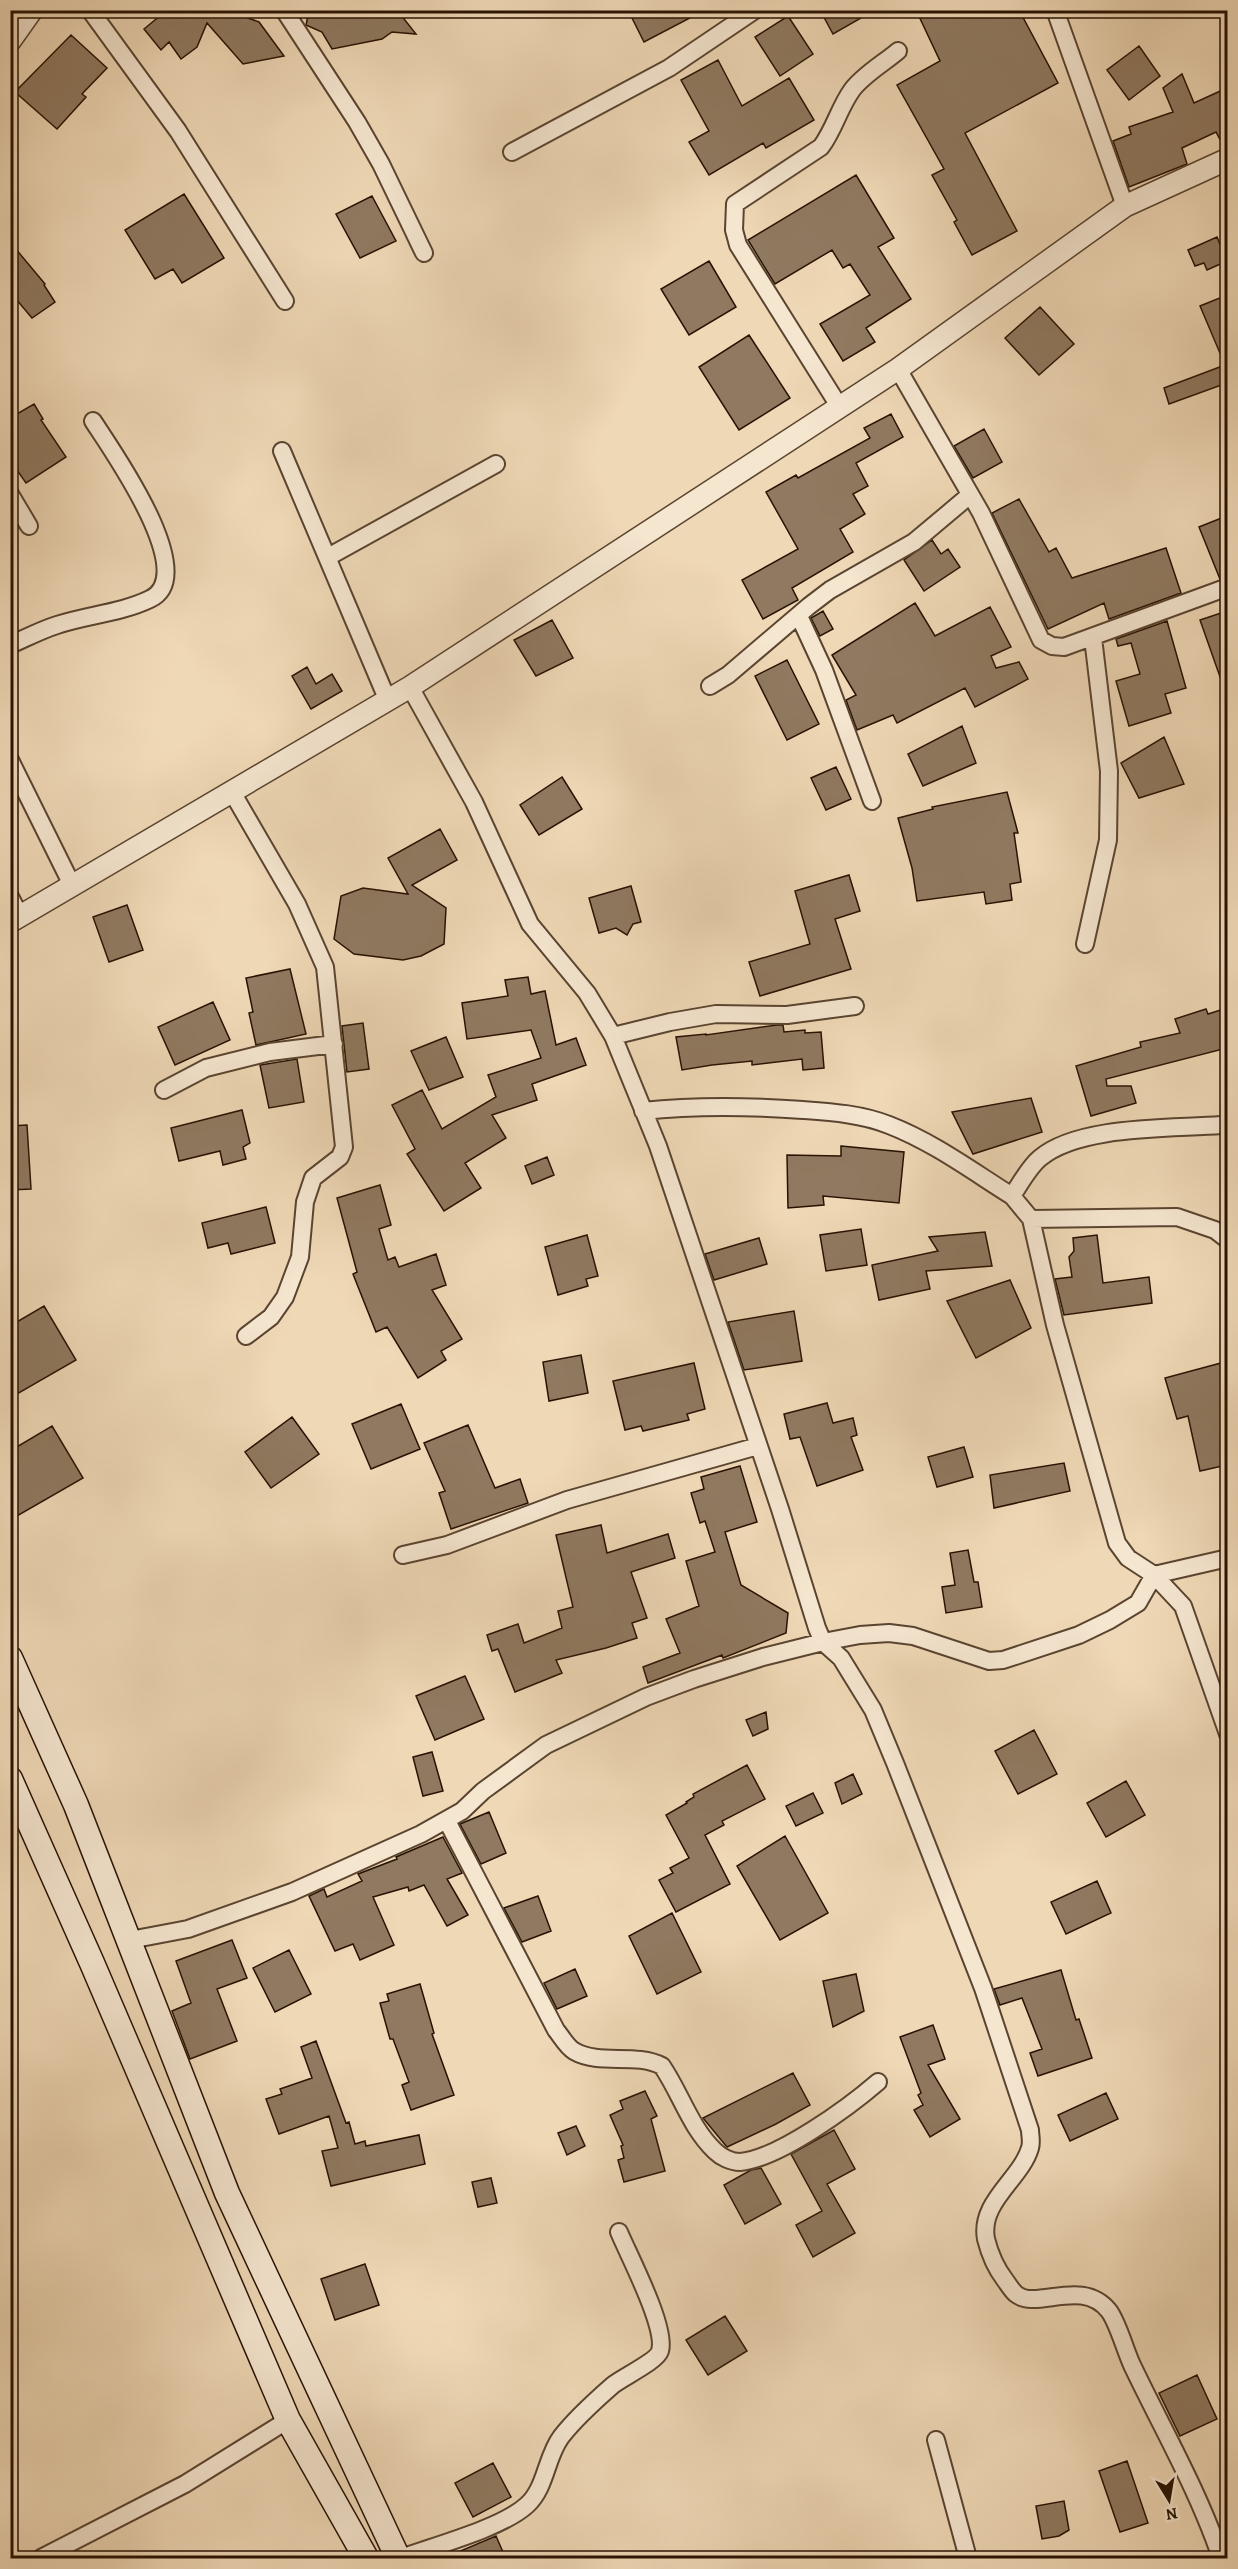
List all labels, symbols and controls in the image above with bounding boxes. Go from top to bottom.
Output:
north arrow [1139,2470,1199,2530]
text: N [1164,2502,1179,2526]

